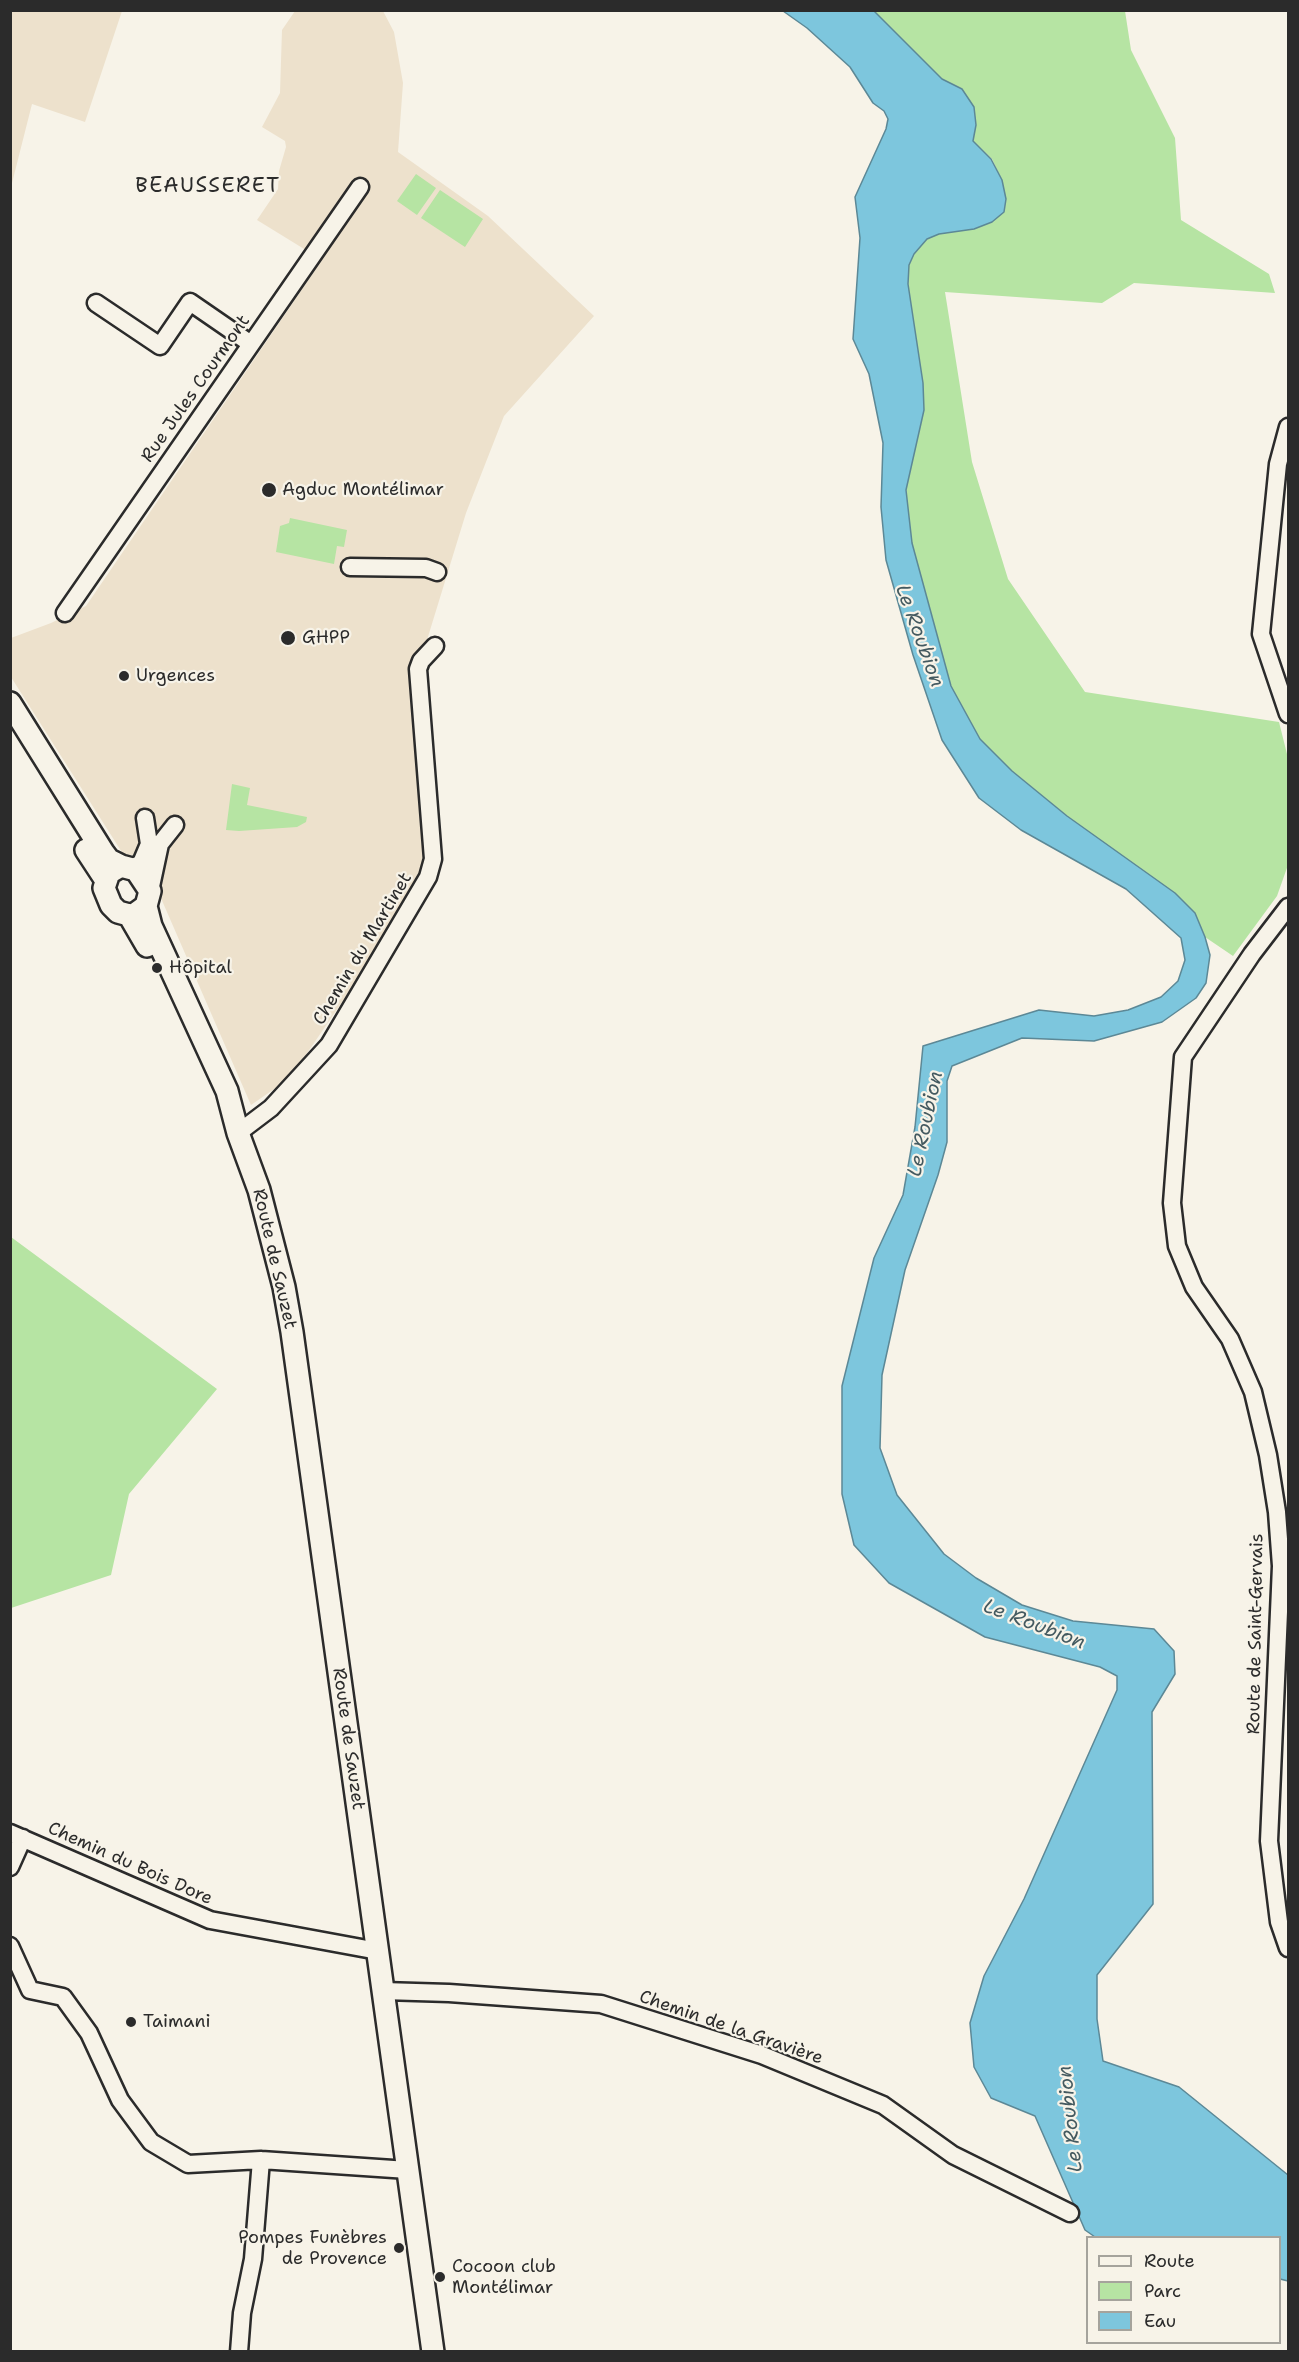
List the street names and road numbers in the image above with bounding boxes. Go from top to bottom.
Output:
street label: Rue Jules Courmont [137,311,255,467]
street label: Chemin du Martinet [309,869,417,1029]
street label: Route de Sauzet [247,1187,301,1331]
street label: Route de Saint-Gervais [1243,1533,1269,1735]
street label: Route de Sauzet [327,1667,369,1811]
street label: Chemin du Bois Dore [44,1818,216,1910]
street label: Chemin de la Gravière [636,1986,826,2070]

